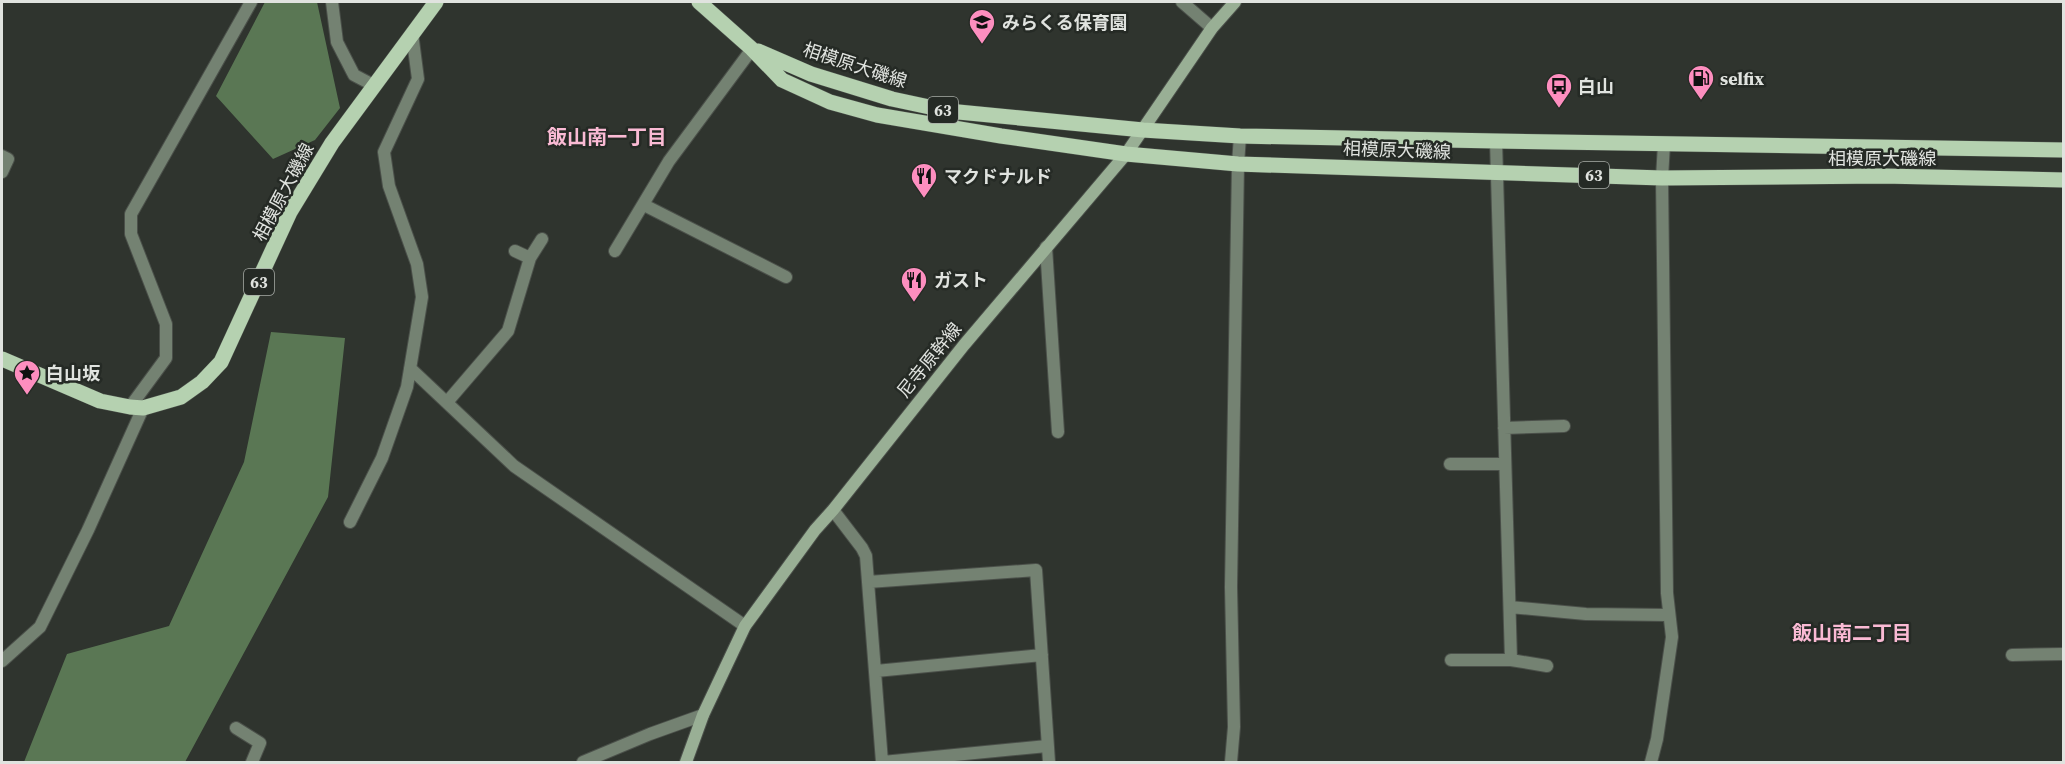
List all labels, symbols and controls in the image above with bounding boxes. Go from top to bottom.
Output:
school or university icon: みらくる保育園 [967,7,997,45]
place label: みらくる保育園 [1002,10,1128,35]
street label: 相模原大磯線 [800,36,910,94]
fuel station icon: selfix [1686,63,1716,101]
place label: selfix [1720,66,1764,91]
bus stop icon: 白山 [1544,71,1574,109]
place label: 白山 [1578,74,1614,99]
road number: 63 [928,97,958,123]
district label: 飯山南一丁目 [547,123,667,151]
street label: 相模原大磯線 [1343,136,1451,164]
street label: 相模原大磯線 [247,138,319,246]
street label: 相模原大磯線 [1828,146,1936,171]
restaurant icon: マクドナルド [909,161,939,199]
road number: 63 [1579,162,1609,188]
place label: マクドナルド [944,164,1052,189]
restaurant icon: ガスト [899,265,929,303]
place label: ガスト [934,268,988,293]
road number: 63 [244,269,274,295]
street label: 尼寺原幹線 [891,317,967,403]
place icon: 白山坂 [12,358,42,396]
place label: 白山坂 [46,361,101,386]
district label: 飯山南二丁目 [1792,619,1912,647]

